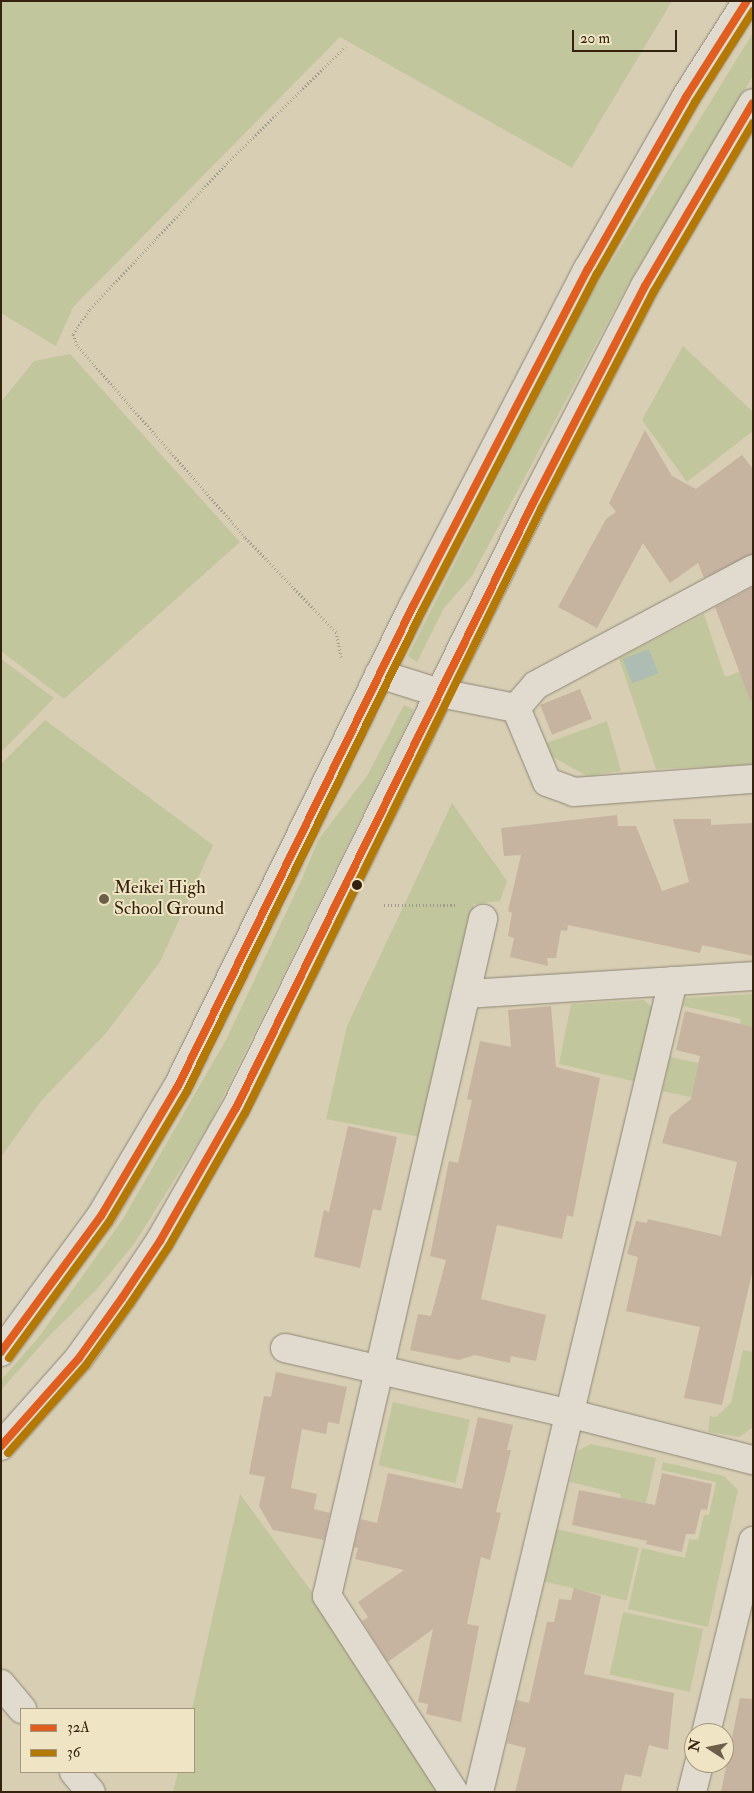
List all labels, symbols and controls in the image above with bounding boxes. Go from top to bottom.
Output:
scale bar [574,20,679,52]
text: 20 m [580,29,610,48]
place label: Meikei High School Ground [114,878,224,921]
unlabelled marker [352,880,362,890]
marker: Meikei High School Ground [98,893,110,905]
legend [20,1708,195,1773]
text: 32A [67,1718,90,1737]
north arrow [684,1723,734,1773]
text: N [685,1737,704,1753]
text: 36 [67,1743,80,1762]

